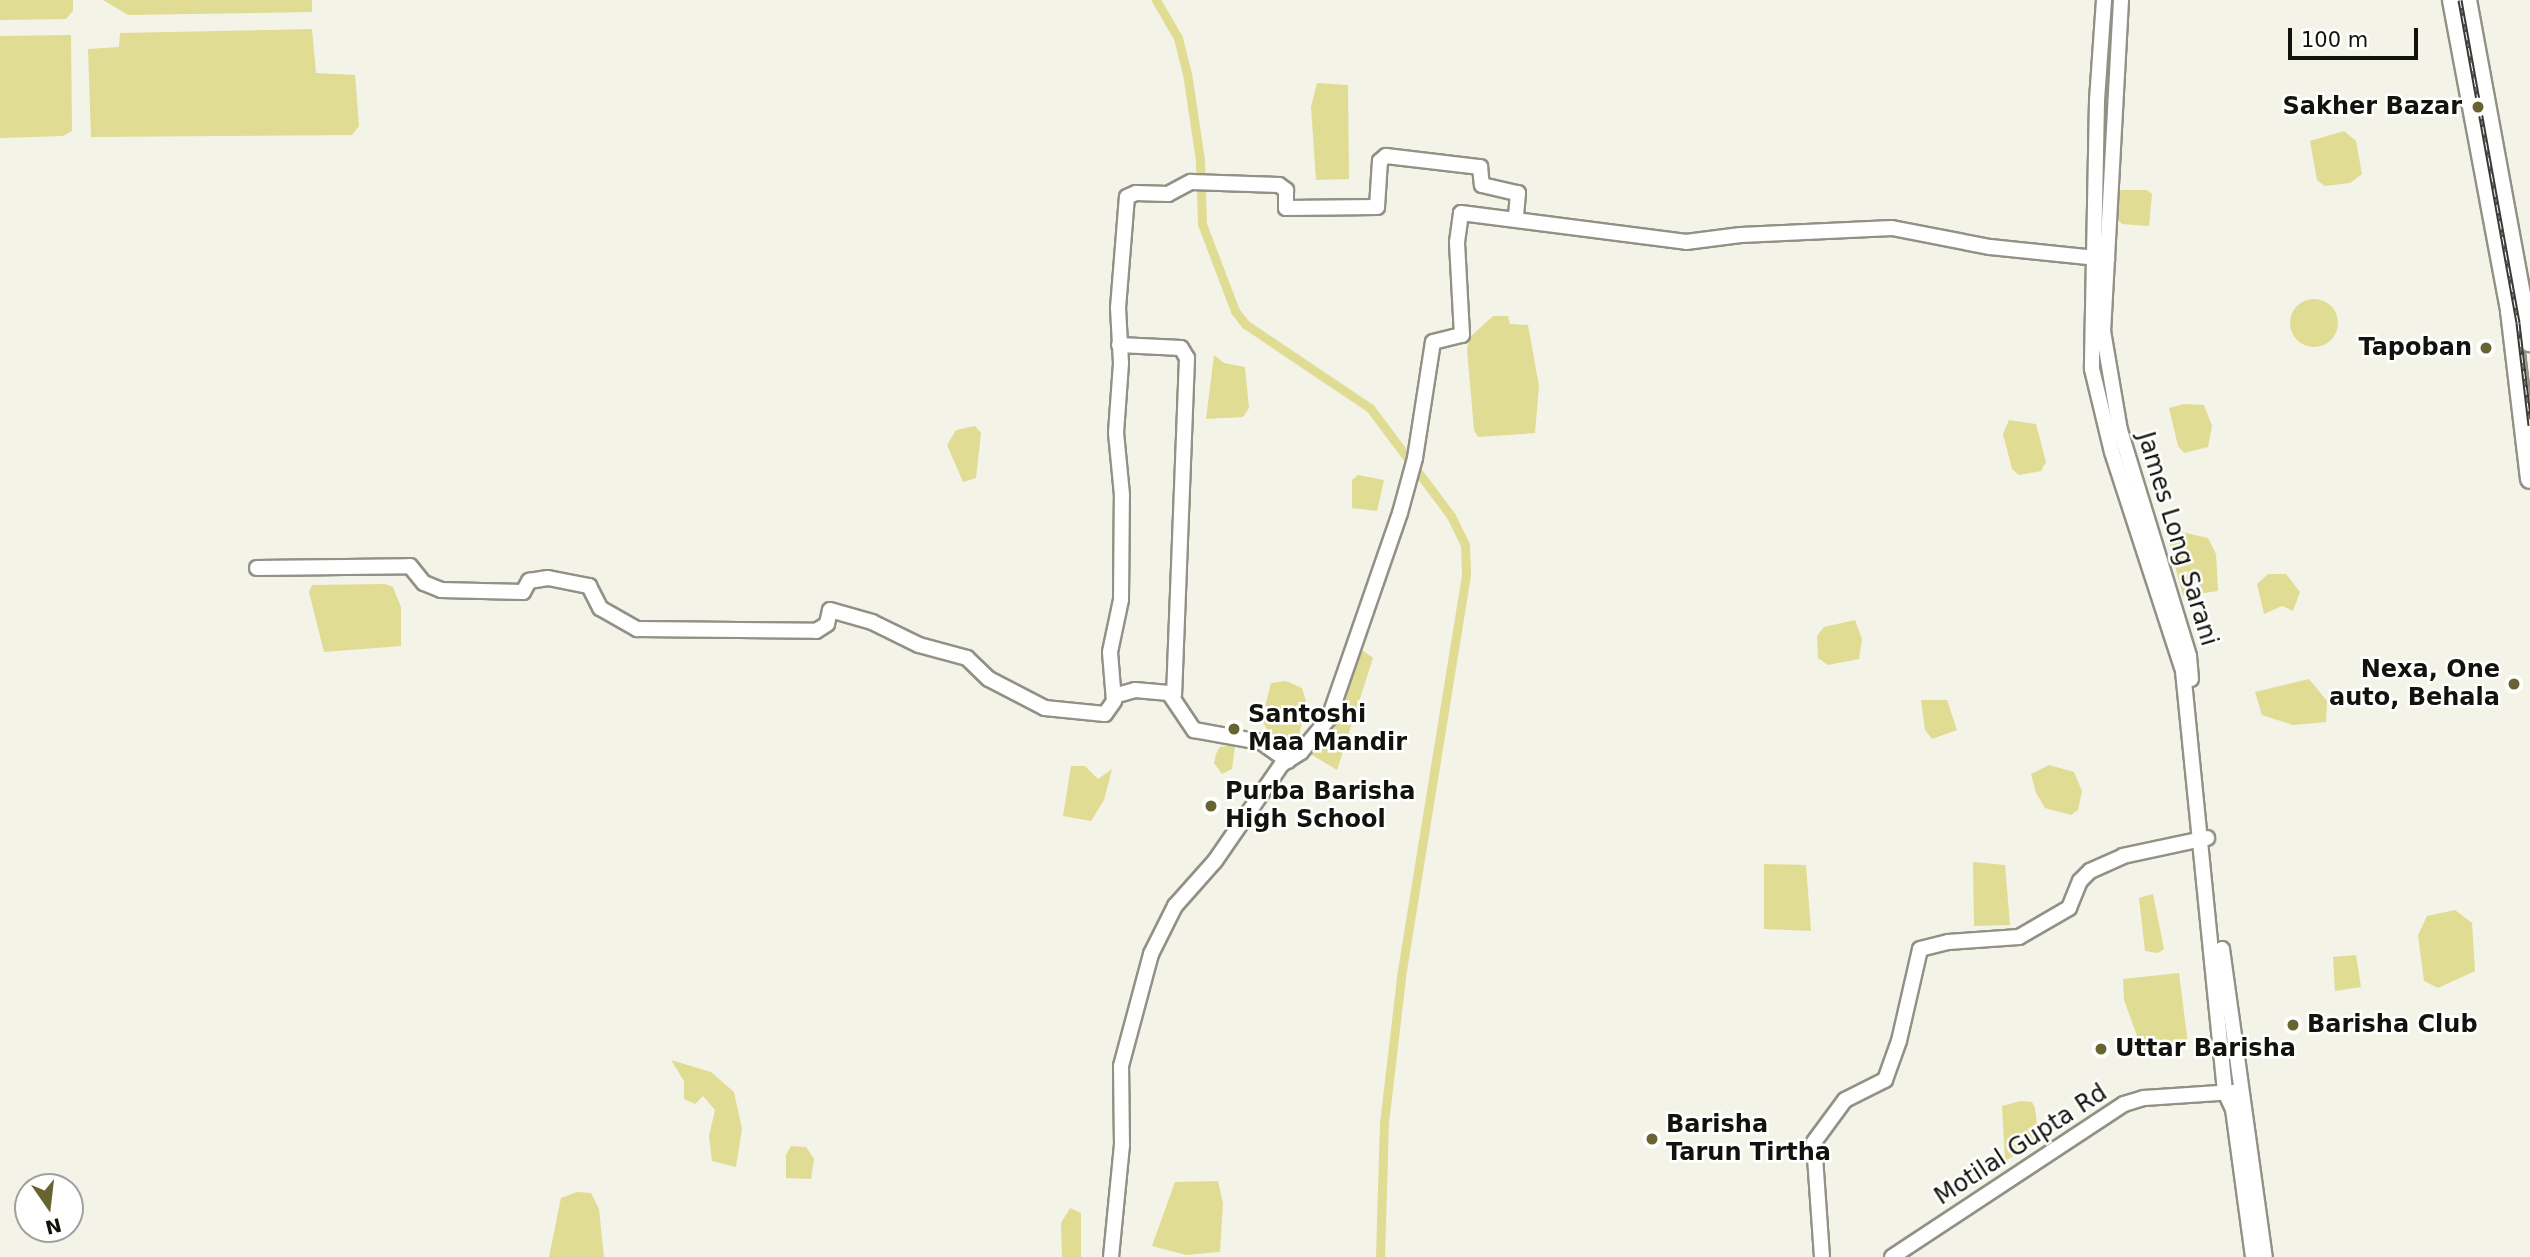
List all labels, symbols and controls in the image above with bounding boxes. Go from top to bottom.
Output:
scale bar [2292,14,2422,58]
text: 100 m [2301,28,2368,52]
place label: Sakher Bazar [2283,93,2462,121]
marker: Sakher Bazar [2468,97,2488,117]
place label: Tapoban [2358,334,2472,362]
marker: Tapoban [2478,340,2494,356]
street label: James Long Sarani [2131,429,2223,649]
place label: Nexa, One auto, Behala [2329,656,2500,712]
marker: Nexa, One auto, Behala [2506,676,2522,692]
place label: Santoshi Maa Mandir [1248,701,1407,757]
marker: Santoshi Maa Mandir [1226,721,1242,737]
place label: Purba Barisha High School [1225,778,1415,834]
marker: Purba Barisha High School [1203,798,1219,814]
place label: Barisha Club [2307,1011,2478,1039]
marker: Barisha Club [2285,1017,2301,1033]
place label: Uttar Barisha [2115,1035,2296,1063]
marker: Uttar Barisha [2093,1041,2109,1057]
street label: Motilal Gupta Rd [1929,1079,2113,1211]
place label: Barisha Tarun Tirtha [1666,1111,1831,1167]
marker: Barisha Tarun Tirtha [1644,1131,1660,1147]
north arrow [14,1173,84,1243]
text: N [43,1214,64,1239]

